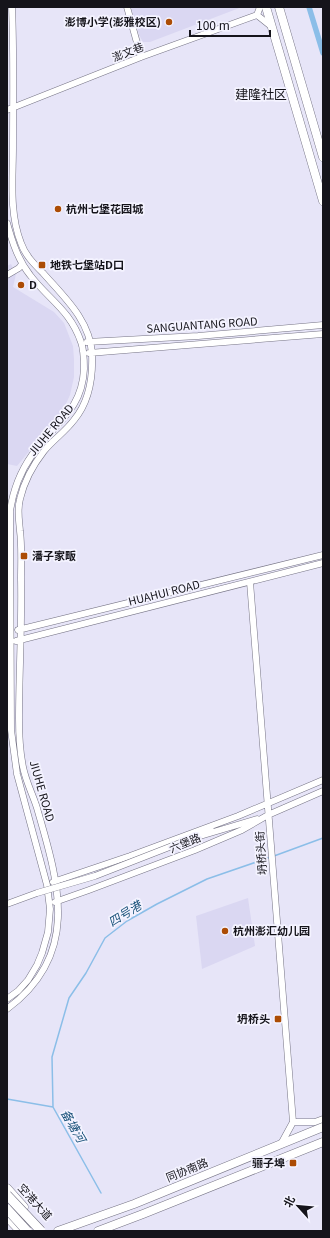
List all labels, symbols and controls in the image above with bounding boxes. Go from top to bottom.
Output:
scale bar [190,12,270,38]
place label: 澎博小学(澎雅校区) [65,13,161,29]
text: 100 m [196,16,230,33]
marker: 澎博小学(澎雅校区) [164,17,174,27]
street label: 澎文巷 [109,38,146,64]
district label: 建隆社区 [235,84,287,103]
place label: 杭州七堡花园城 [66,200,144,216]
marker: 杭州七堡花园城 [53,204,63,214]
place label: 地铁七堡站D口 [50,256,124,272]
marker: 地铁七堡站D口 [37,260,47,270]
place label: D [29,276,37,292]
marker: D [16,280,26,290]
street label: SANGUANTANG ROAD [146,312,258,336]
street label: JIUHE ROAD [24,400,77,459]
place label: 潘子家畈 [32,547,76,563]
marker: 潘子家畈 [19,551,29,561]
street label: HUAHUI ROAD [126,575,201,609]
street label: JIUHE ROAD [27,758,59,823]
street label: 六堡路 [166,828,203,856]
street label: 坍桥头街 [250,831,270,876]
water label: 四号港 [104,895,146,929]
place label: 杭州澎汇幼儿园 [233,922,310,938]
marker: 杭州澎汇幼儿园 [220,926,230,936]
place label: 坍桥头 [237,1010,270,1026]
marker: 坍桥头 [273,1014,283,1024]
water label: 备塘河 [58,1105,92,1147]
street label: 同协南路 [163,1153,210,1185]
place label: 骊子埠 [252,1154,285,1170]
marker: 骊子埠 [288,1158,298,1168]
street label: 空港大道 [15,1180,56,1223]
north arrow [278,1186,318,1226]
text: 北 [279,1192,298,1210]

